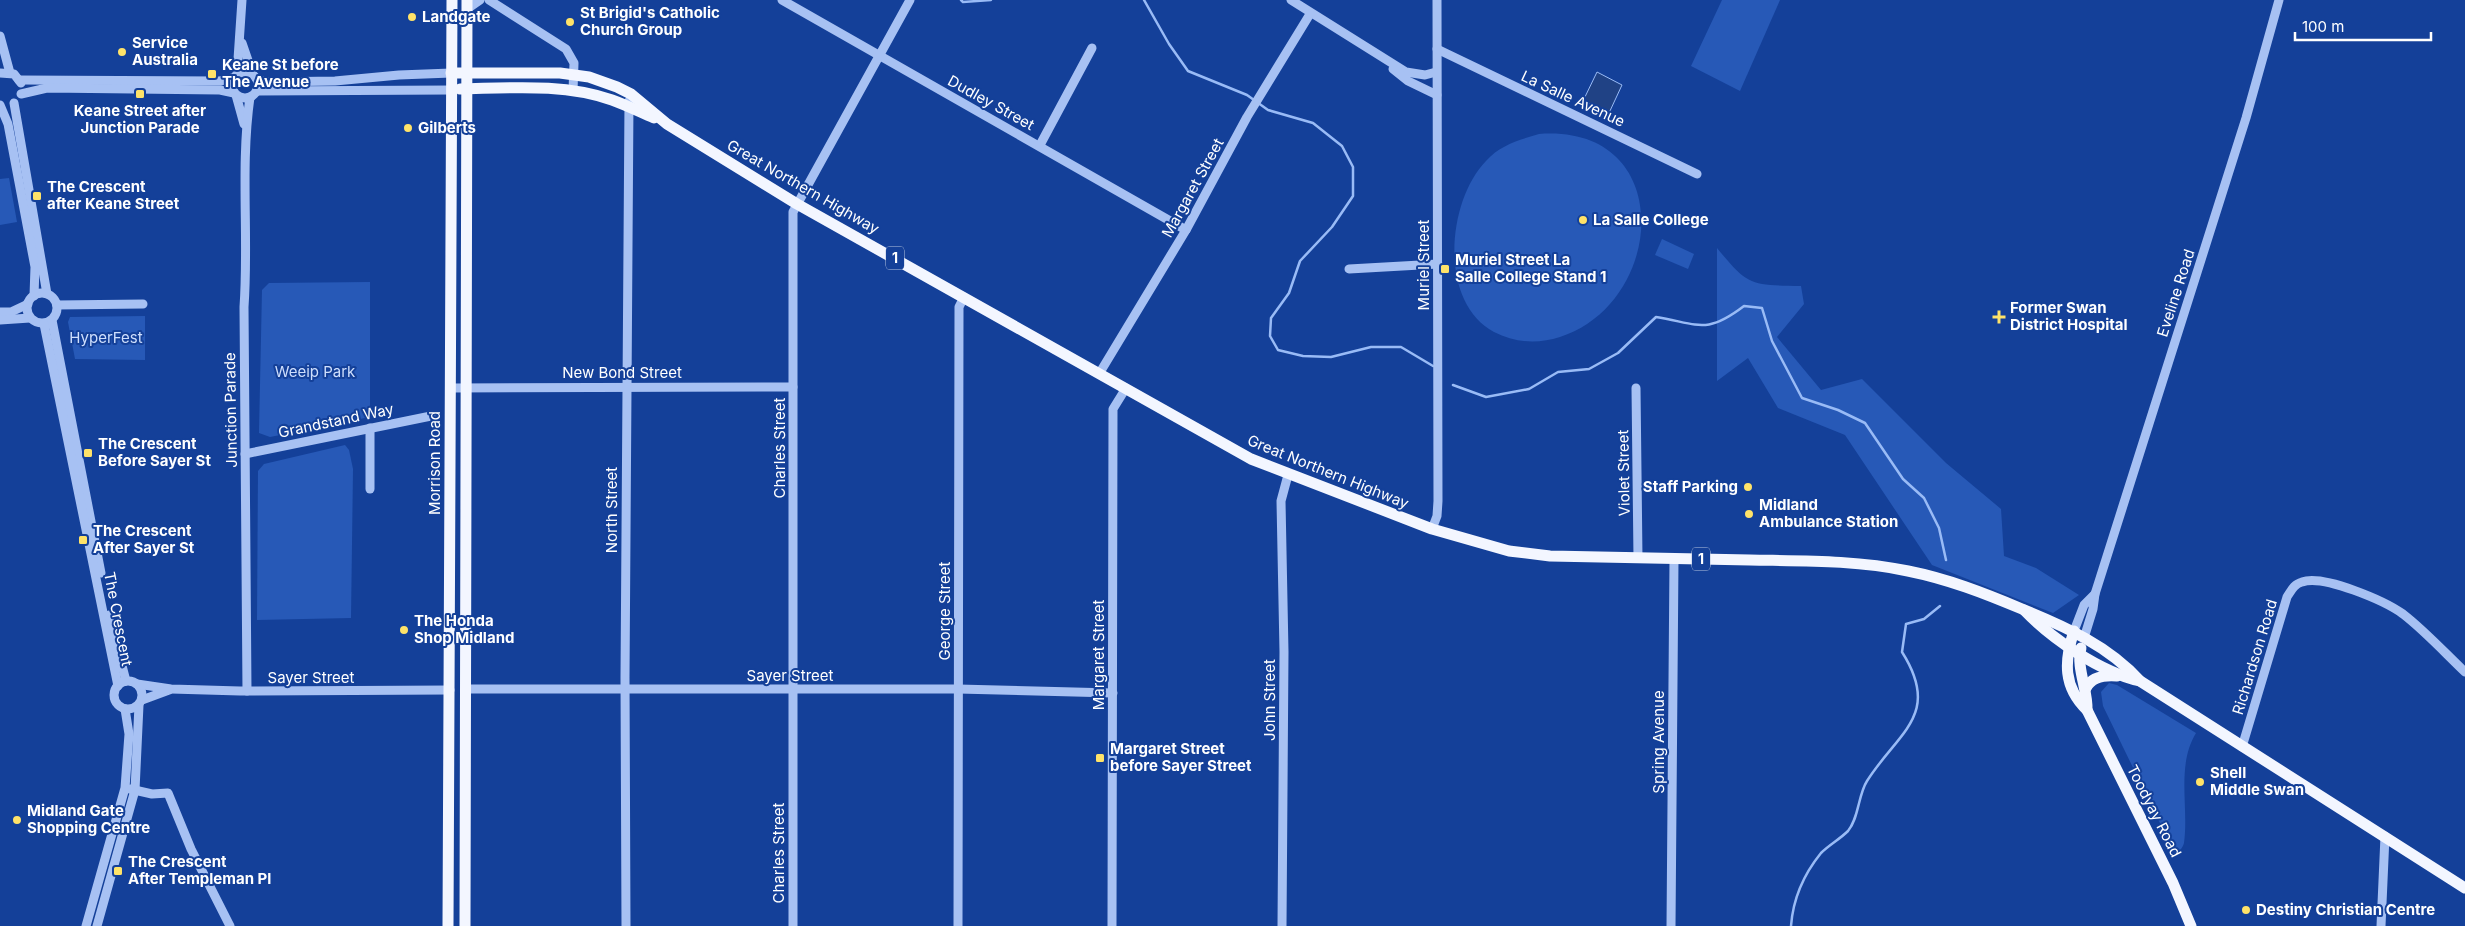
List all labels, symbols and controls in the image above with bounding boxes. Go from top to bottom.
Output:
place label: St Brigid's Catholic Church Group [580,3,720,39]
place label: Landgate [422,7,491,26]
scale bar [2295,10,2431,42]
marker: Landgate [406,11,418,23]
marker: St Brigid's Catholic Church Group [564,16,576,28]
text: 100 m [2302,17,2344,36]
place label: Service Australia [132,33,198,69]
marker: Service Australia [116,46,128,58]
place label: Keane St before The Avenue [222,55,339,91]
street label: La Salle Avenue [1518,66,1628,131]
marker: Keane St before The Avenue [206,68,218,80]
street label: Dudley Street [945,71,1038,134]
marker: Keane Street after Junction Parade [134,88,146,100]
place label: Keane Street after Junction Parade [74,101,206,137]
place label: Gilberts [418,118,476,137]
marker: Gilberts [402,122,414,134]
street label: Great Northern Highway [724,135,883,238]
street label: Margaret Street [1157,135,1228,241]
place label: The Crescent after Keane Street [47,177,180,213]
marker: The Crescent after Keane Street [31,190,43,202]
place label: La Salle College [1593,210,1709,229]
marker: La Salle College [1577,214,1589,226]
street label: Muriel Street [1414,219,1433,310]
road number: 1 [886,247,904,270]
street label: Eveline Road [2152,247,2199,339]
place label: Muriel Street La Salle College Stand 1 [1455,250,1606,286]
marker: Muriel Street La Salle College Stand 1 [1439,263,1451,275]
place label: Former Swan District Hospital [2010,298,2128,334]
marker: Former Swan District Hospital [1992,310,2006,324]
park label: HyperFest [69,328,143,347]
street label: Junction Parade [220,352,241,468]
park label: Weeip Park [275,362,356,381]
street label: New Bond Street [562,363,682,382]
street label: Charles Street [770,397,789,498]
street label: Grandstand Way [276,399,396,442]
street label: Morrison Road [425,411,444,515]
street label: Violet Street [1613,429,1634,517]
street label: Great Northern Highway [1245,430,1412,513]
place label: The Crescent Before Sayer St [98,434,211,470]
marker: The Crescent Before Sayer St [82,447,94,459]
street label: North Street [602,467,621,553]
place label: Staff Parking [1643,477,1738,496]
marker: Staff Parking [1742,481,1754,493]
place label: Midland Ambulance Station [1759,495,1898,531]
marker: Midland Ambulance Station [1743,508,1755,520]
place label: The Crescent After Sayer St [93,521,195,557]
marker: The Crescent After Sayer St [77,534,89,546]
road number: 1 [1692,548,1710,570]
street label: George Street [935,562,954,660]
street label: The Crescent [100,570,137,668]
street label: Richardson Road [2228,597,2281,717]
street label: Margaret Street [1089,600,1108,710]
place label: The Honda Shop Midland [414,611,514,647]
marker: The Honda Shop Midland [398,624,410,636]
street label: John Street [1260,659,1279,741]
street label: Sayer Street [747,666,834,685]
street label: Sayer Street [268,668,355,687]
street label: Spring Avenue [1649,690,1668,794]
place label: Margaret Street before Sayer Street [1110,739,1252,775]
marker: Margaret Street before Sayer Street [1094,752,1106,764]
street label: Toodyay Road [2123,761,2186,860]
place label: Shell Middle Swan [2210,763,2304,799]
marker: Shell Middle Swan [2194,776,2206,788]
place label: Midland Gate Shopping Centre [27,801,150,837]
street label: Charles Street [769,802,788,903]
marker: Midland Gate Shopping Centre [11,814,23,826]
place label: The Crescent After Templeman Pl [128,852,271,888]
marker: The Crescent After Templeman Pl [112,865,124,877]
place label: Destiny Christian Centre [2256,900,2435,919]
marker: Destiny Christian Centre [2240,904,2252,916]

